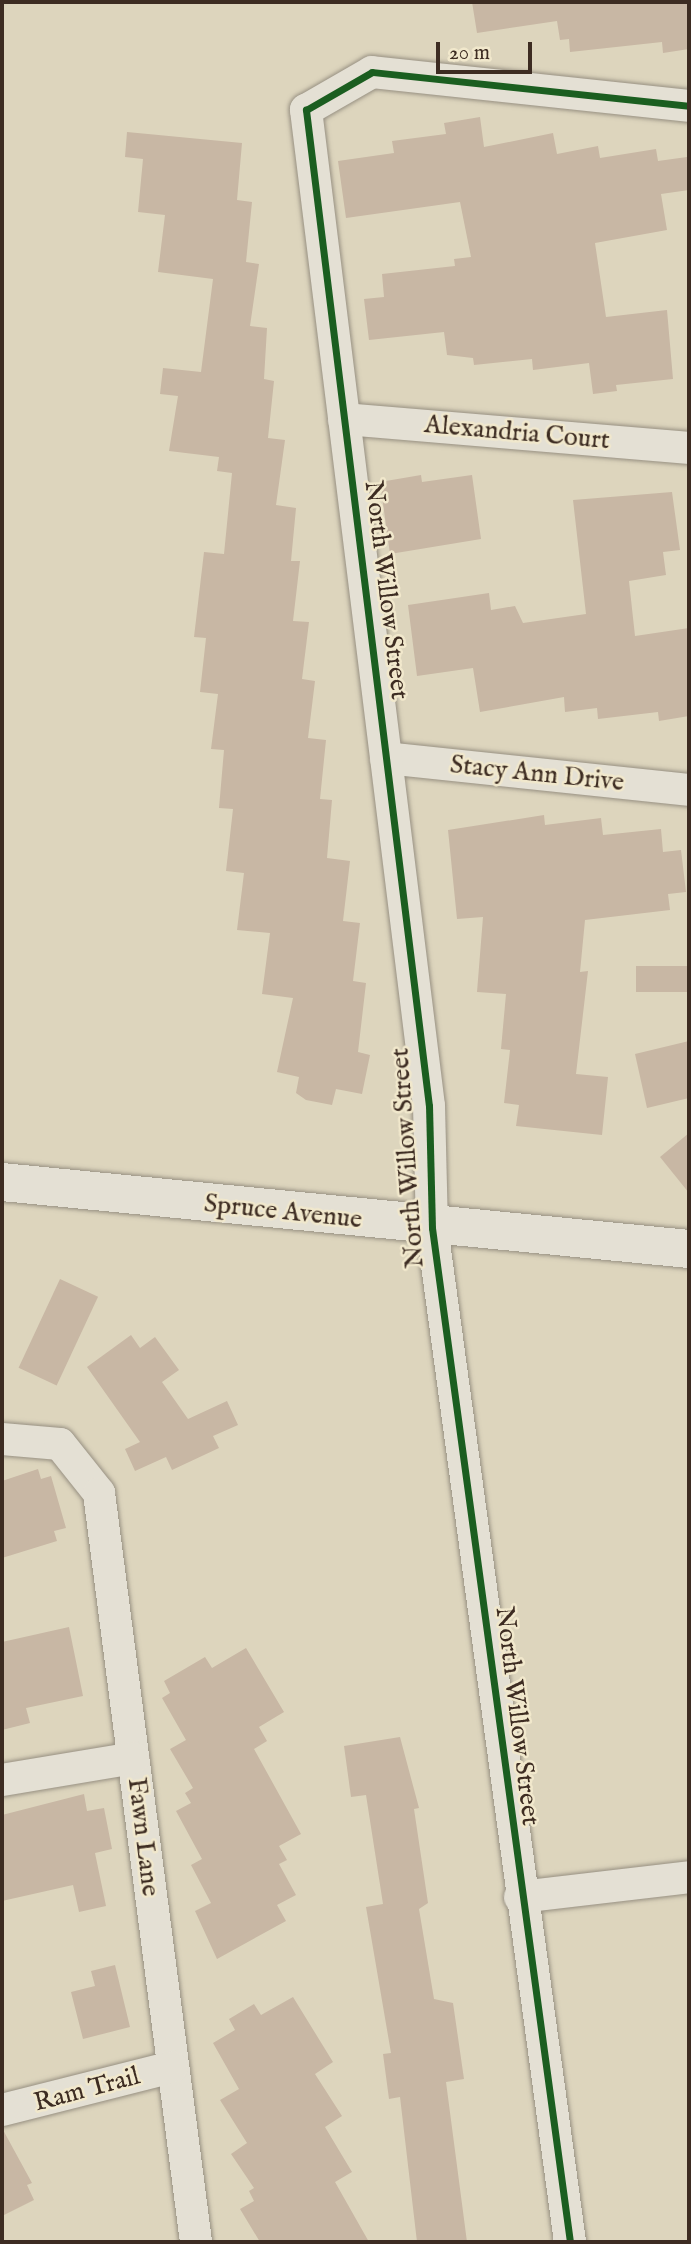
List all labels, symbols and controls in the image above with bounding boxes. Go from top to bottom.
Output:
scale bar [439,28,535,72]
text: 20 m [449,40,490,67]
street label: Alexandria Court [423,409,611,457]
street label: North Willow Street [357,479,415,701]
street label: Stacy Ann Drive [449,749,625,799]
street label: North Willow Street [385,1047,431,1269]
street label: Spruce Avenue [203,1188,363,1236]
street label: North Willow Street [488,1605,546,1827]
street label: Fawn Lane [120,1776,166,1898]
street label: Ram Trail [31,2061,143,2119]

